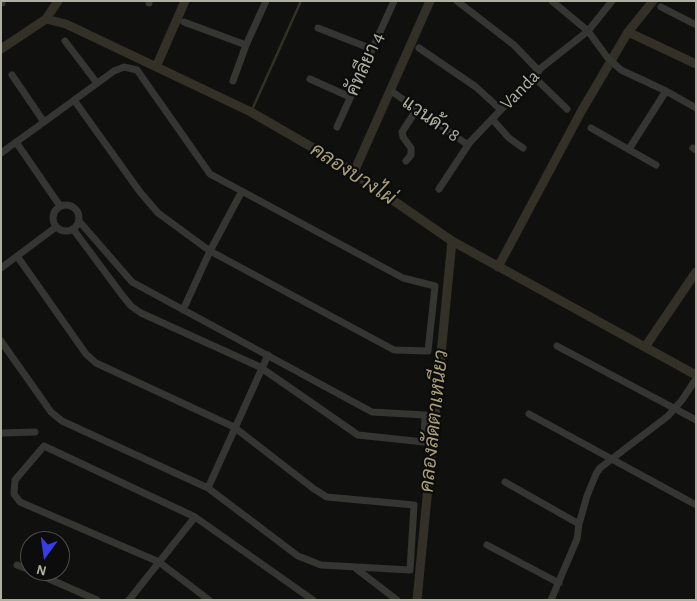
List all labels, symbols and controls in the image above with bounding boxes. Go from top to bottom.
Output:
street label: คัทลียา 4 [341,29,389,99]
street label: Vanda [496,65,544,115]
street label: แวนด้า 8 [398,91,464,147]
water label: คลองบางไผ่ [306,138,400,210]
water label: คลองลัดตาเหนียว [415,349,453,493]
north arrow [20,531,70,581]
text: N [35,562,48,578]

